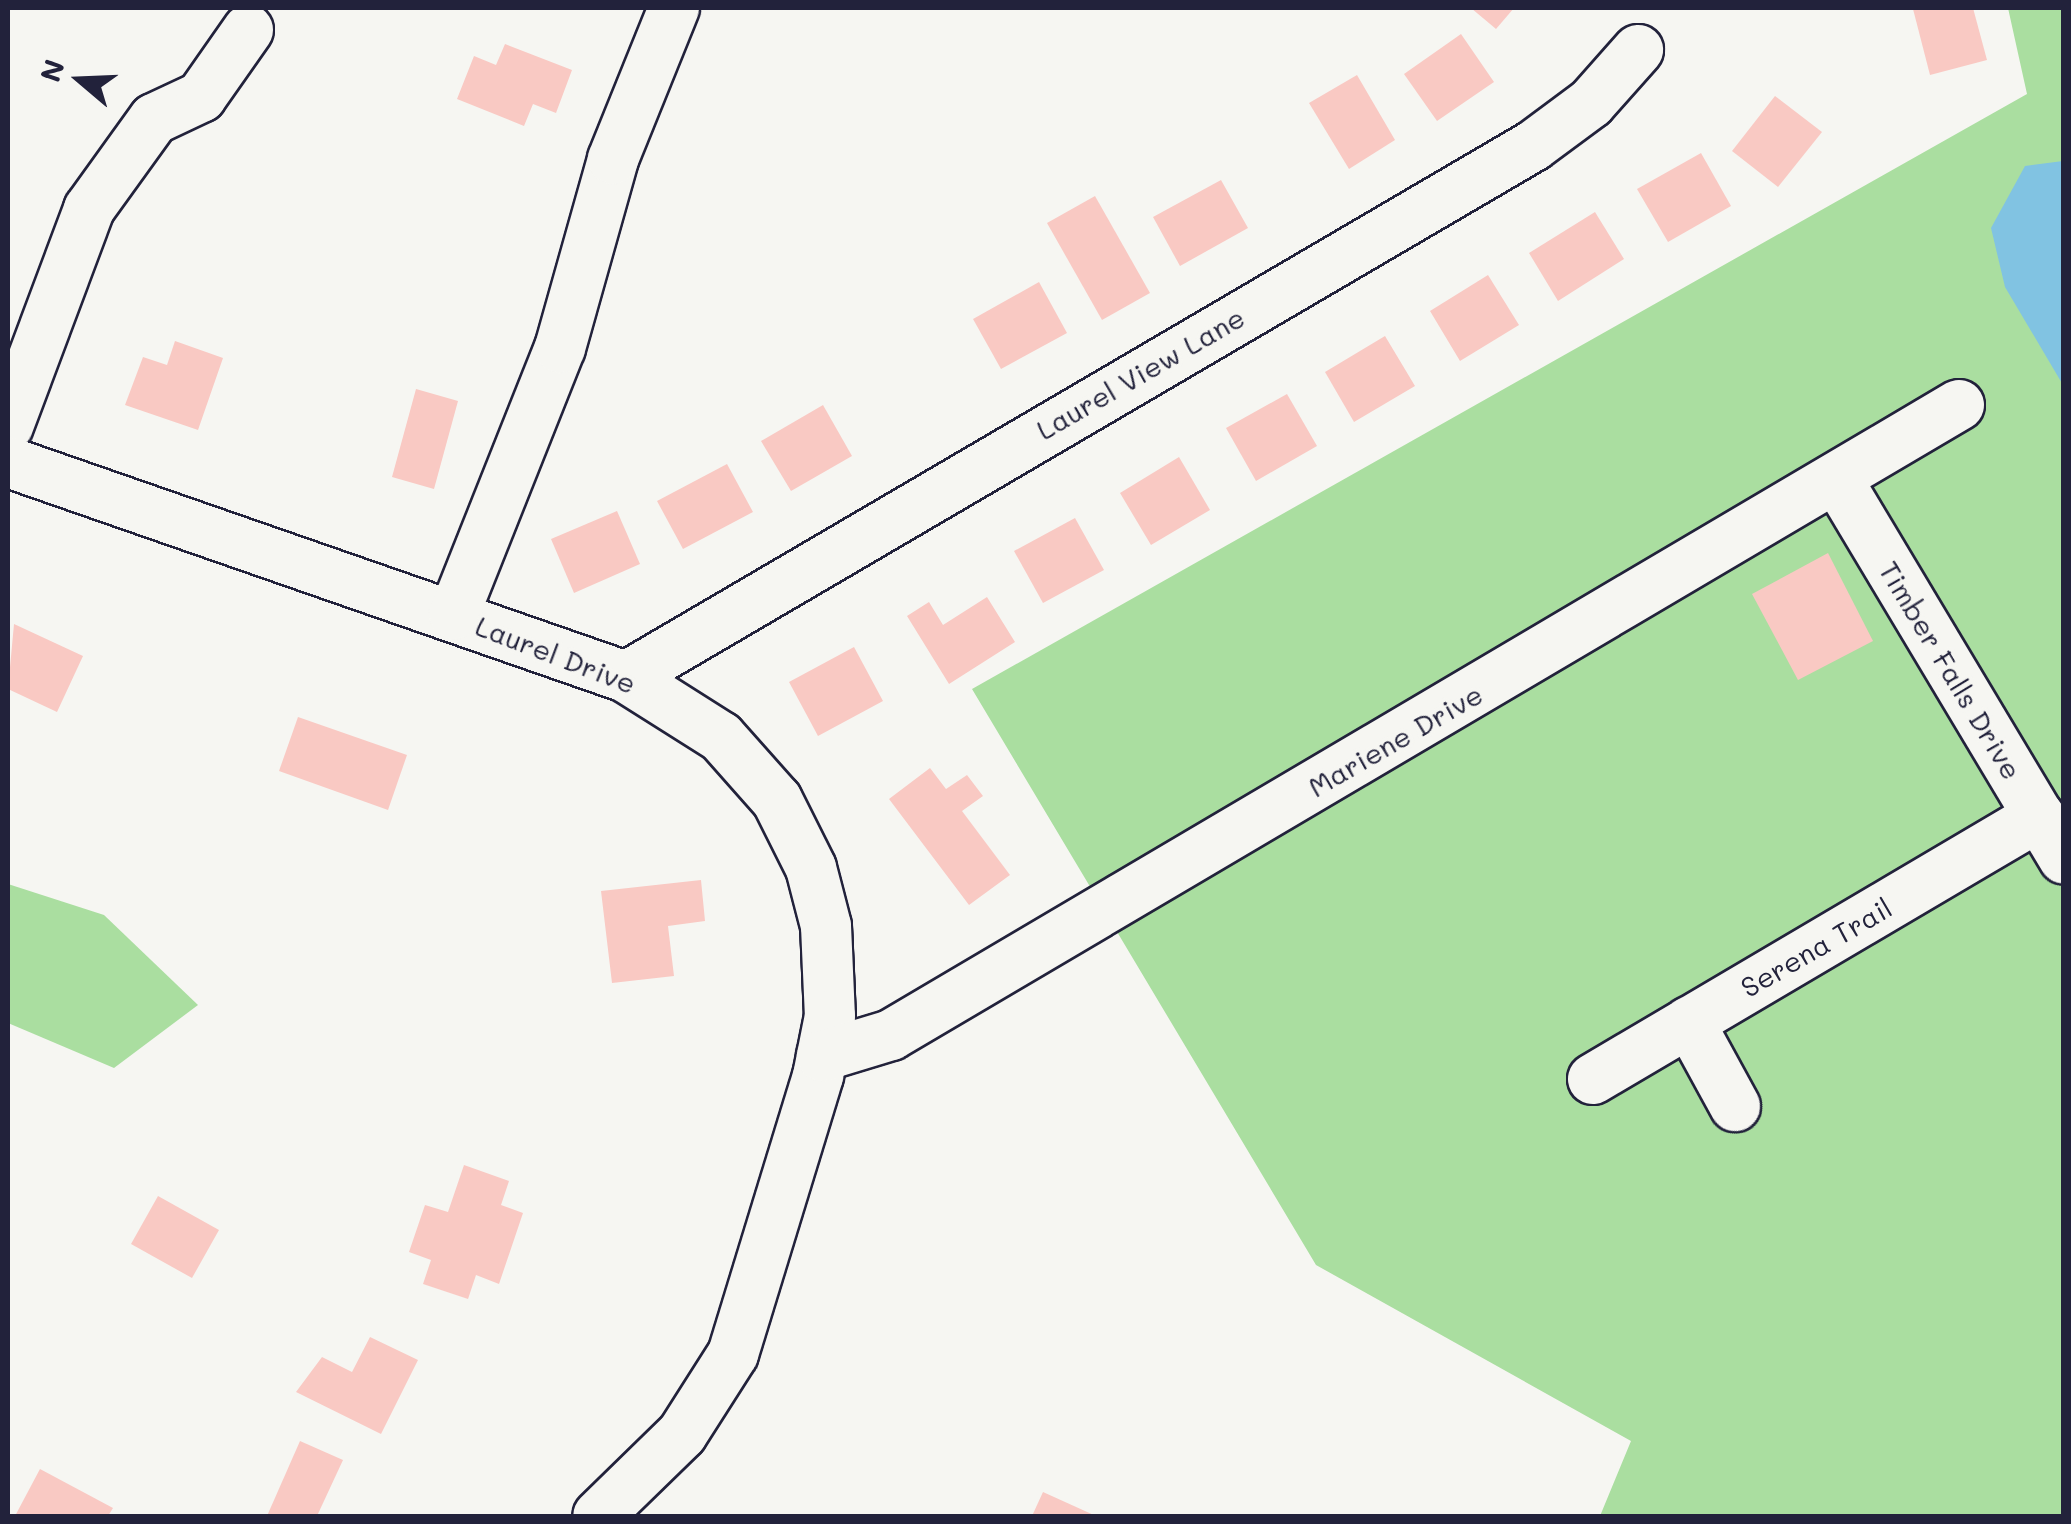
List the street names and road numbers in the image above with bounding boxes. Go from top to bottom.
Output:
street label: Laurel View Lane [1030,300,1250,446]
street label: Timber Falls Drive [1873,555,2029,785]
street label: Laurel Drive [471,608,641,700]
street label: Mariene Drive [1302,677,1488,803]
street label: Serena Trail [1734,890,1898,1004]

